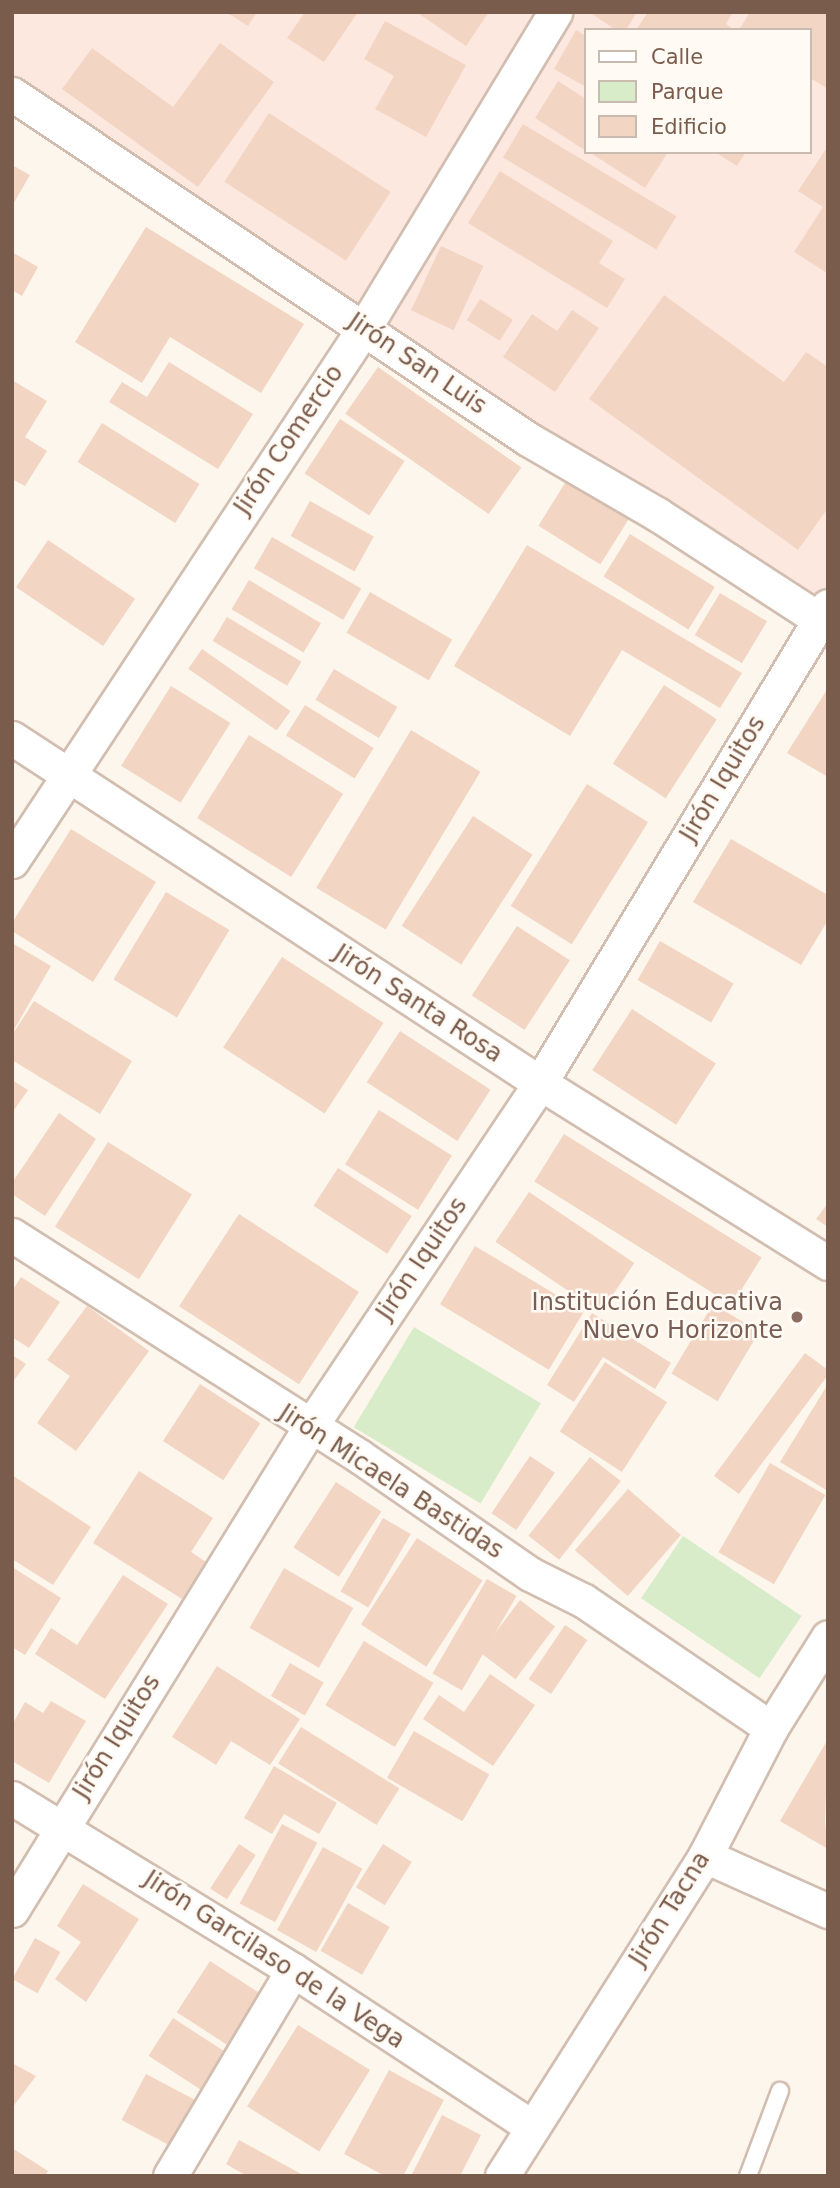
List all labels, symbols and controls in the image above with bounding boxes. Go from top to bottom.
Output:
legend [584,28,812,154]
text: Calle [651,45,703,69]
text: Parque [651,80,723,104]
text: Edificio [651,115,727,139]
street label: Jirón San Luis [342,307,492,421]
street label: Jirón Comercio [228,360,350,520]
street label: Jirón Iquitos [674,711,772,847]
street label: Jirón Santa Rosa [328,939,508,1069]
street label: Jirón Iquitos [371,1192,473,1326]
place label: Institución Educativa Nuevo Horizonte [532,1289,783,1345]
marker: Institución Educativa Nuevo Horizonte [789,1309,805,1325]
street label: Jirón Micaela Bastidas [273,1399,509,1565]
street label: Jirón Iquitos [67,1669,167,1805]
street label: Jirón Tacna [624,1847,716,1971]
street label: Jirón Garcilaso de la Vega [138,1865,410,2055]

